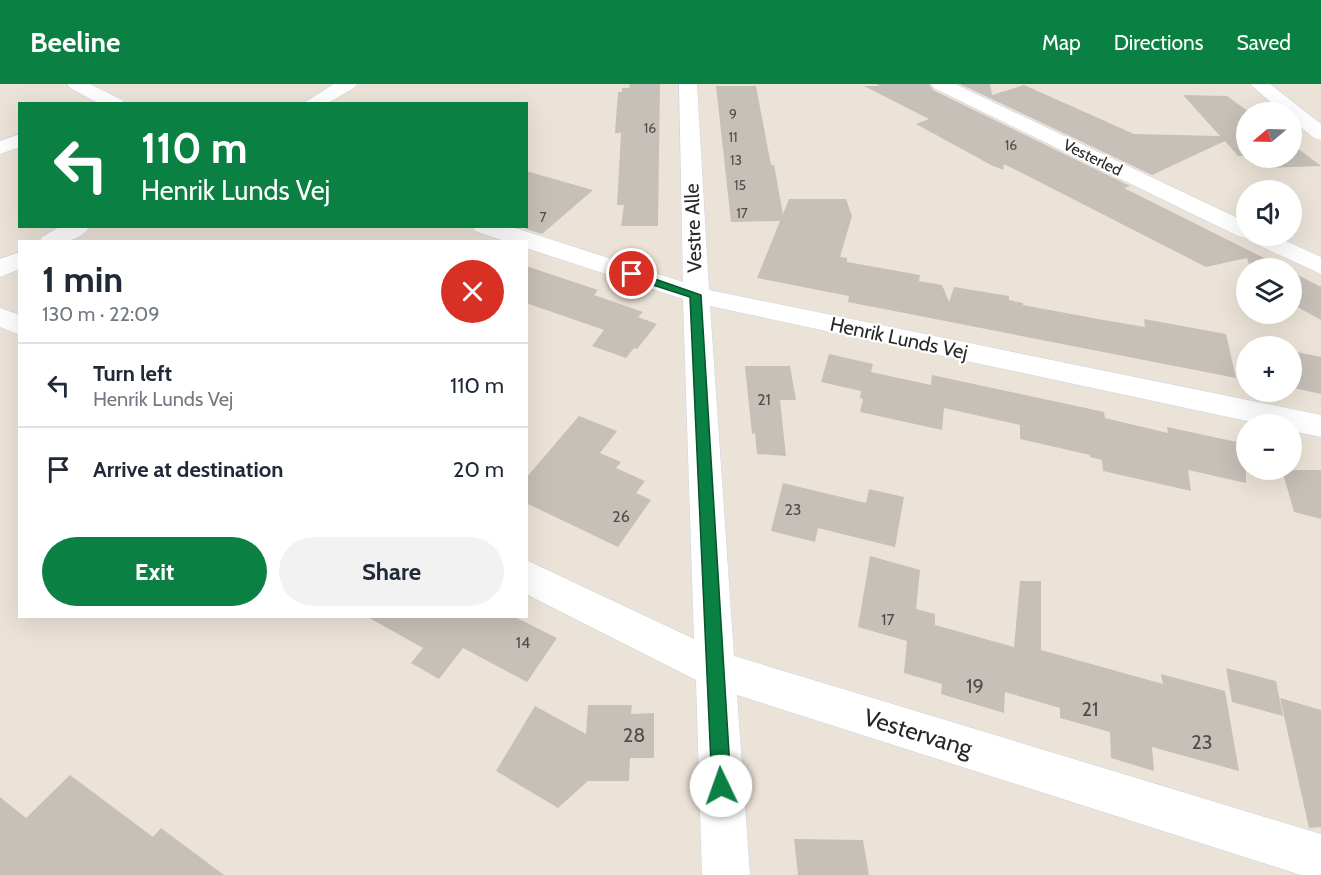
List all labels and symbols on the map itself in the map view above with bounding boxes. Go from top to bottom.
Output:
north arrow [1236,102,1302,168]
house number: 9 [729,105,737,123]
house number: 16 [644,119,656,137]
house number: 11 [728,128,738,146]
street label: Vesterled [1060,135,1125,180]
house number: 16 [1005,136,1017,154]
house number: 13 [730,151,742,169]
house number: 15 [734,176,746,194]
street label: Vestre Alle [679,183,707,273]
house number: 17 [736,204,748,222]
house number: 7 [539,208,547,226]
pin [606,248,657,299]
street label: Henrik Lunds Vej [828,312,970,364]
house number: 21 [757,390,771,409]
house number: 23 [784,500,802,519]
house number: 26 [612,507,630,526]
house number: 17 [881,610,895,629]
house number: 14 [516,633,530,652]
house number: 19 [966,674,984,698]
house number: 21 [1082,697,1099,721]
street label: Vestervang [860,702,977,763]
house number: 28 [623,723,645,747]
house number: 23 [1191,730,1213,754]
position arrow [689,754,753,818]

